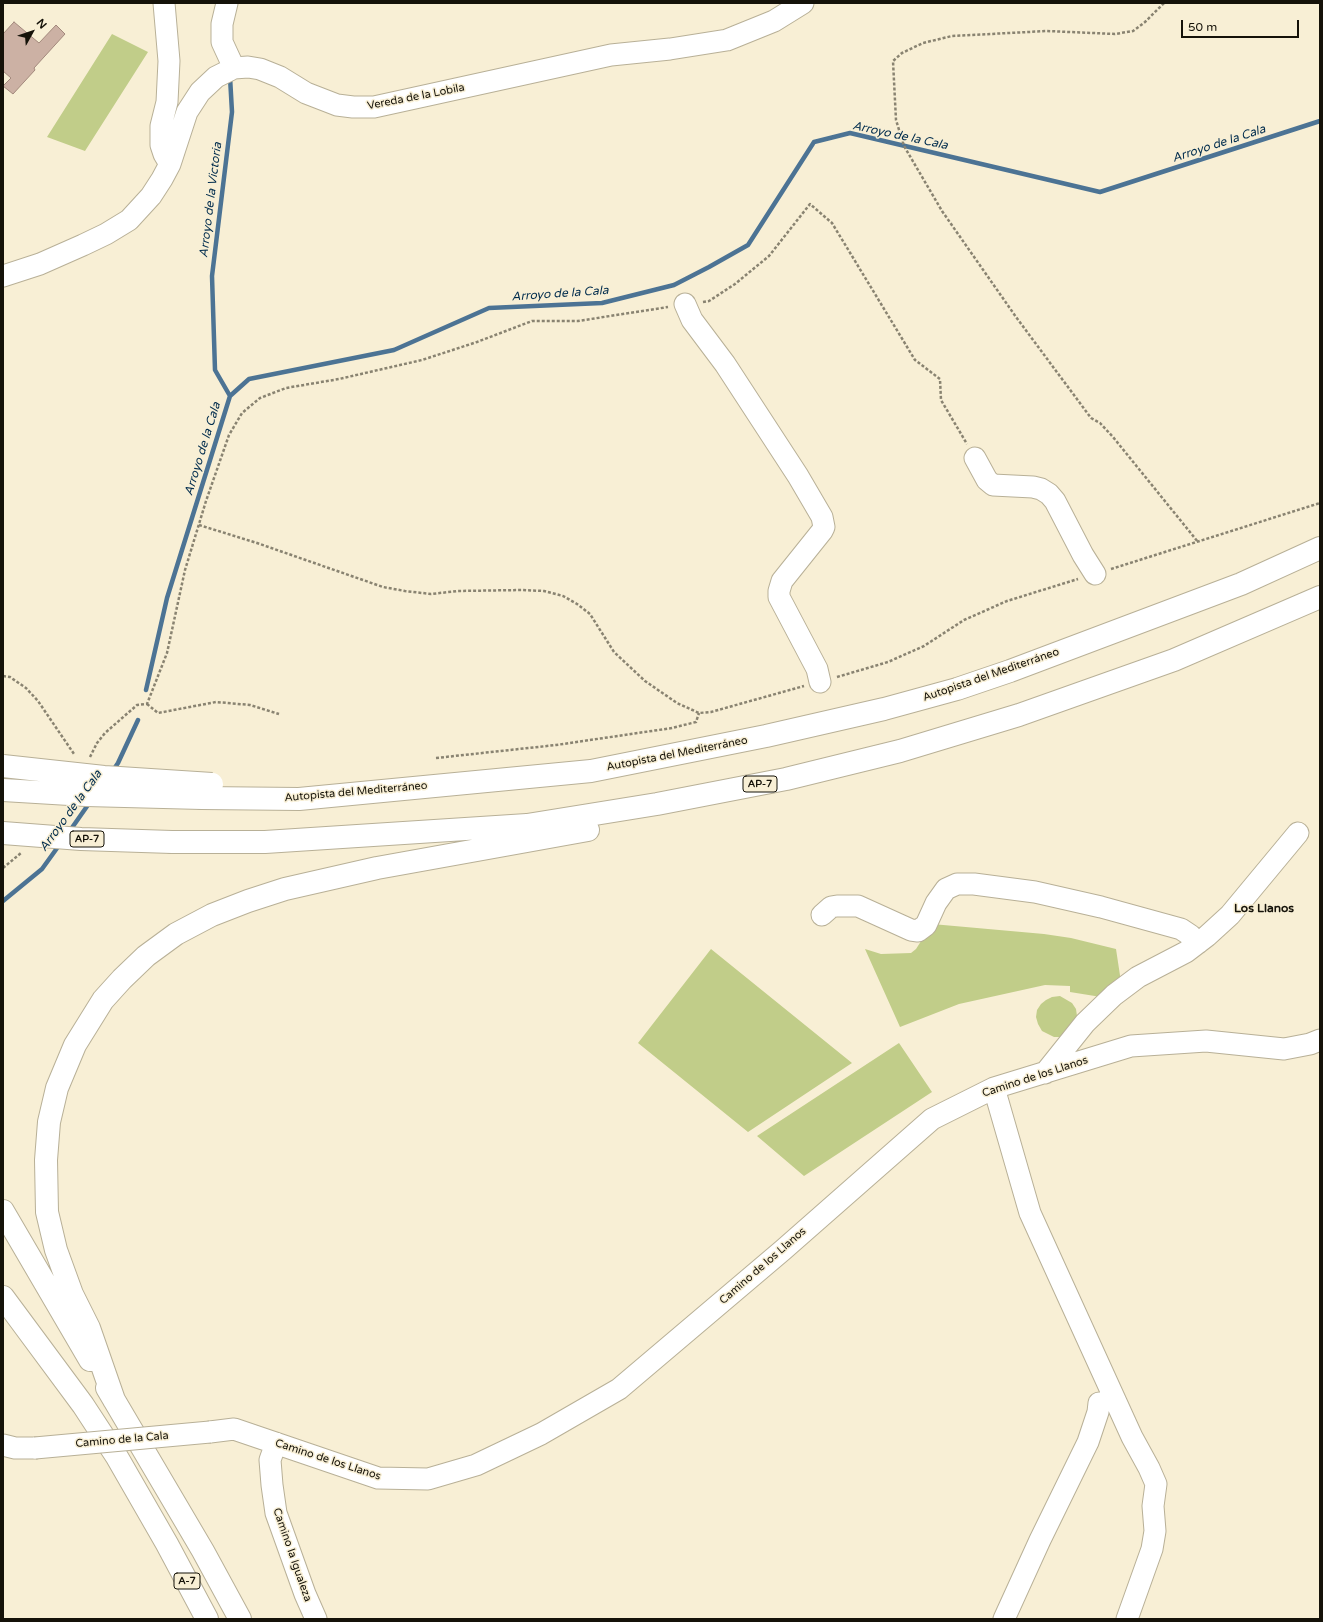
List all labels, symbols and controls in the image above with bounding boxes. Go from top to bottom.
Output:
north arrow [12,12,52,52]
scale bar [1183,12,1301,38]
text: N [34,16,49,32]
text: 50 m [1188,20,1217,34]
street label: Vereda de la Lobila [366,81,466,113]
water label: Arroyo de la Cala [851,119,949,153]
water label: Arroyo de la Cala [1171,122,1267,166]
water label: Arroyo de la Victoria [197,142,225,258]
water label: Arroyo de la Cala [511,283,609,305]
water label: Arroyo de la Cala [182,400,224,498]
street label: Autopista del Mediterráneo [921,645,1061,705]
street label: Autopista del Mediterráneo [605,734,749,774]
water label: Arroyo de la Cala [37,768,105,854]
road number: AP-7 [743,776,777,792]
street label: Autopista del Mediterráneo [284,779,428,805]
road number: AP-7 [70,831,104,847]
district label: Los Llanos [1234,902,1294,916]
street label: Camino de los Llanos [980,1054,1090,1100]
street label: Camino de los Llanos [717,1225,809,1307]
street label: Camino de la Cala [75,1429,169,1451]
street label: Camino de los Llanos [273,1437,383,1483]
street label: Camino la Igualeza [270,1506,314,1604]
road number: A-7 [174,1573,200,1589]

